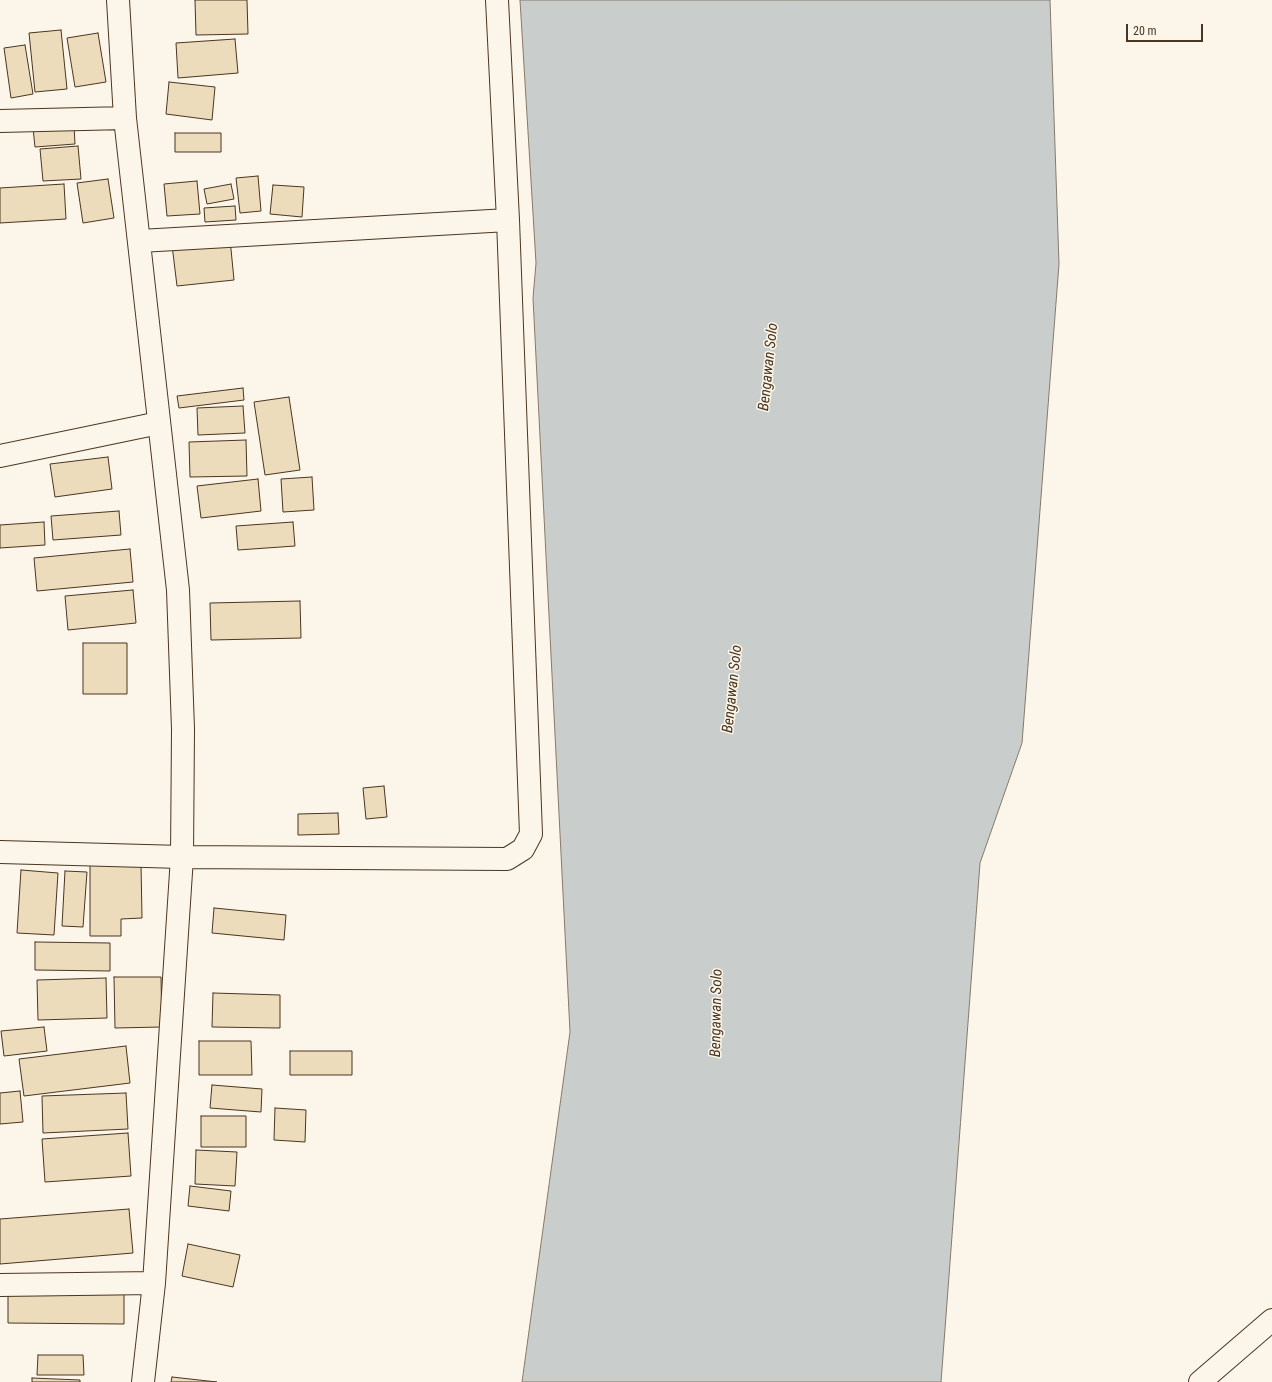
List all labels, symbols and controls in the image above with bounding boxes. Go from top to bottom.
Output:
scale bar [1128,16,1205,42]
text: 20 m [1133,24,1157,38]
water label: Bengawan Solo [755,322,783,412]
water label: Bengawan Solo [719,644,747,734]
water label: Bengawan Solo [707,969,727,1057]

